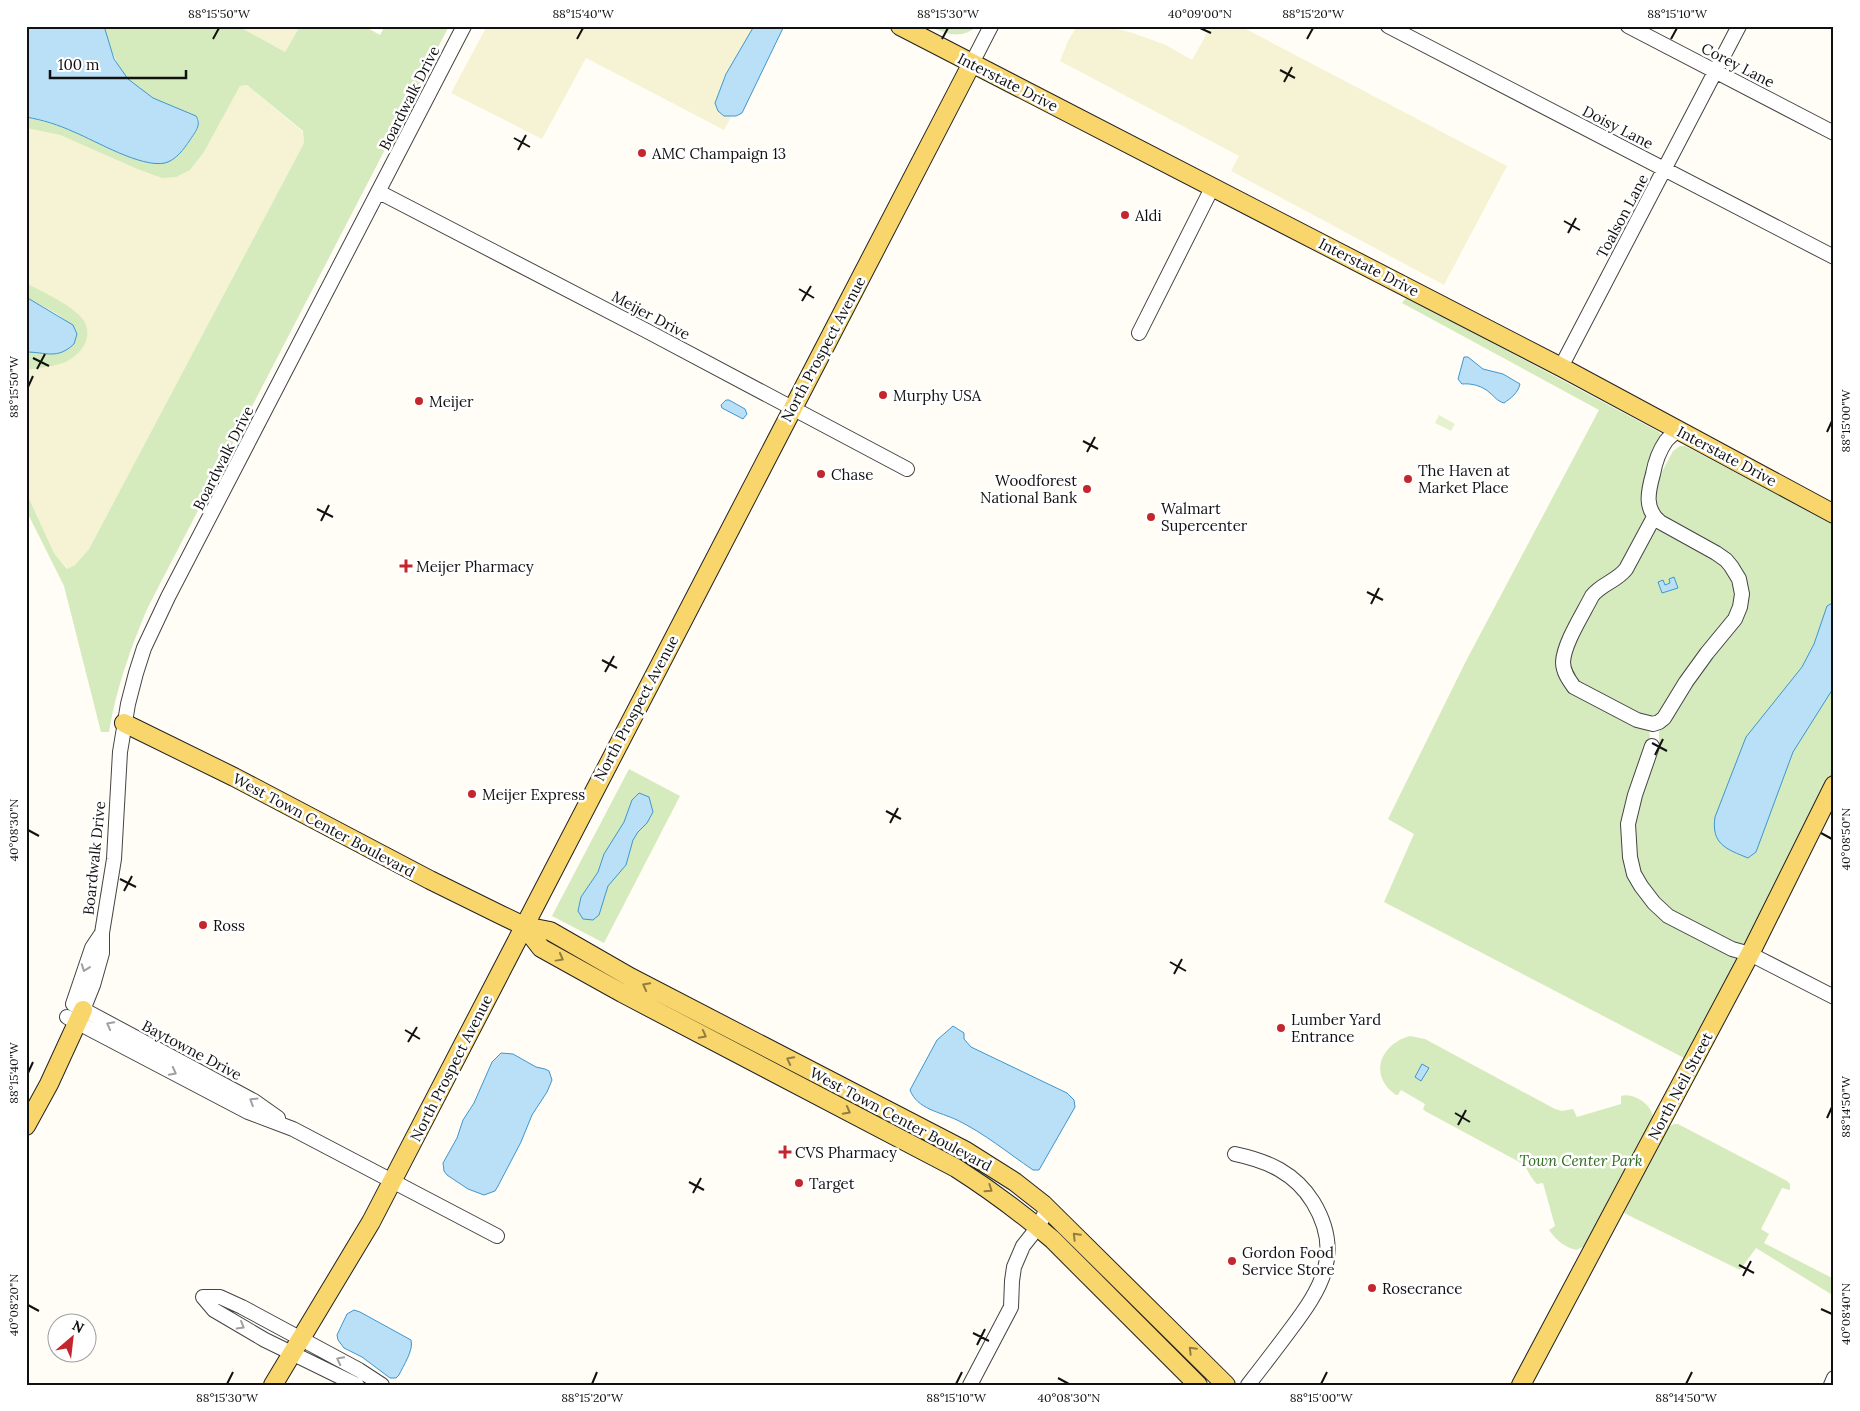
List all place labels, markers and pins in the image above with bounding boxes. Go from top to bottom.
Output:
place label: AMC Champaign 13 [651,144,786,163]
marker: AMC Champaign 13 [636,147,648,159]
place label: Aldi [1134,206,1162,225]
marker: Aldi [1119,209,1131,221]
place label: Murphy USA [893,386,982,405]
marker: Murphy USA [877,389,889,401]
place label: Meijer [429,392,474,411]
marker: Meijer [413,395,425,407]
place label: The Haven at Market Place [1418,461,1510,497]
place label: Chase [831,465,873,484]
marker: Chase [815,468,827,480]
place label: Woodforest National Bank [980,471,1077,507]
marker: The Haven at Market Place [1402,473,1414,485]
marker: Woodforest National Bank [1081,483,1093,495]
place label: Walmart Supercenter [1161,499,1248,535]
marker: Walmart Supercenter [1145,511,1157,523]
place label: Meijer Pharmacy [416,557,534,576]
marker: Meijer Pharmacy [400,560,412,572]
place label: Meijer Express [482,785,585,804]
marker: Meijer Express [466,788,478,800]
place label: Ross [213,916,245,935]
marker: Ross [197,919,209,931]
place label: Lumber Yard Entrance [1291,1010,1381,1046]
marker: Lumber Yard Entrance [1275,1022,1287,1034]
place label: CVS Pharmacy [795,1143,897,1162]
marker: CVS Pharmacy [779,1146,791,1158]
place label: Target [809,1174,855,1193]
marker: Target [793,1177,805,1189]
place label: Gordon Food Service Store [1242,1243,1335,1279]
marker: Gordon Food Service Store [1226,1255,1238,1267]
place label: Rosecrance [1382,1279,1462,1298]
marker: Rosecrance [1366,1282,1378,1294]

